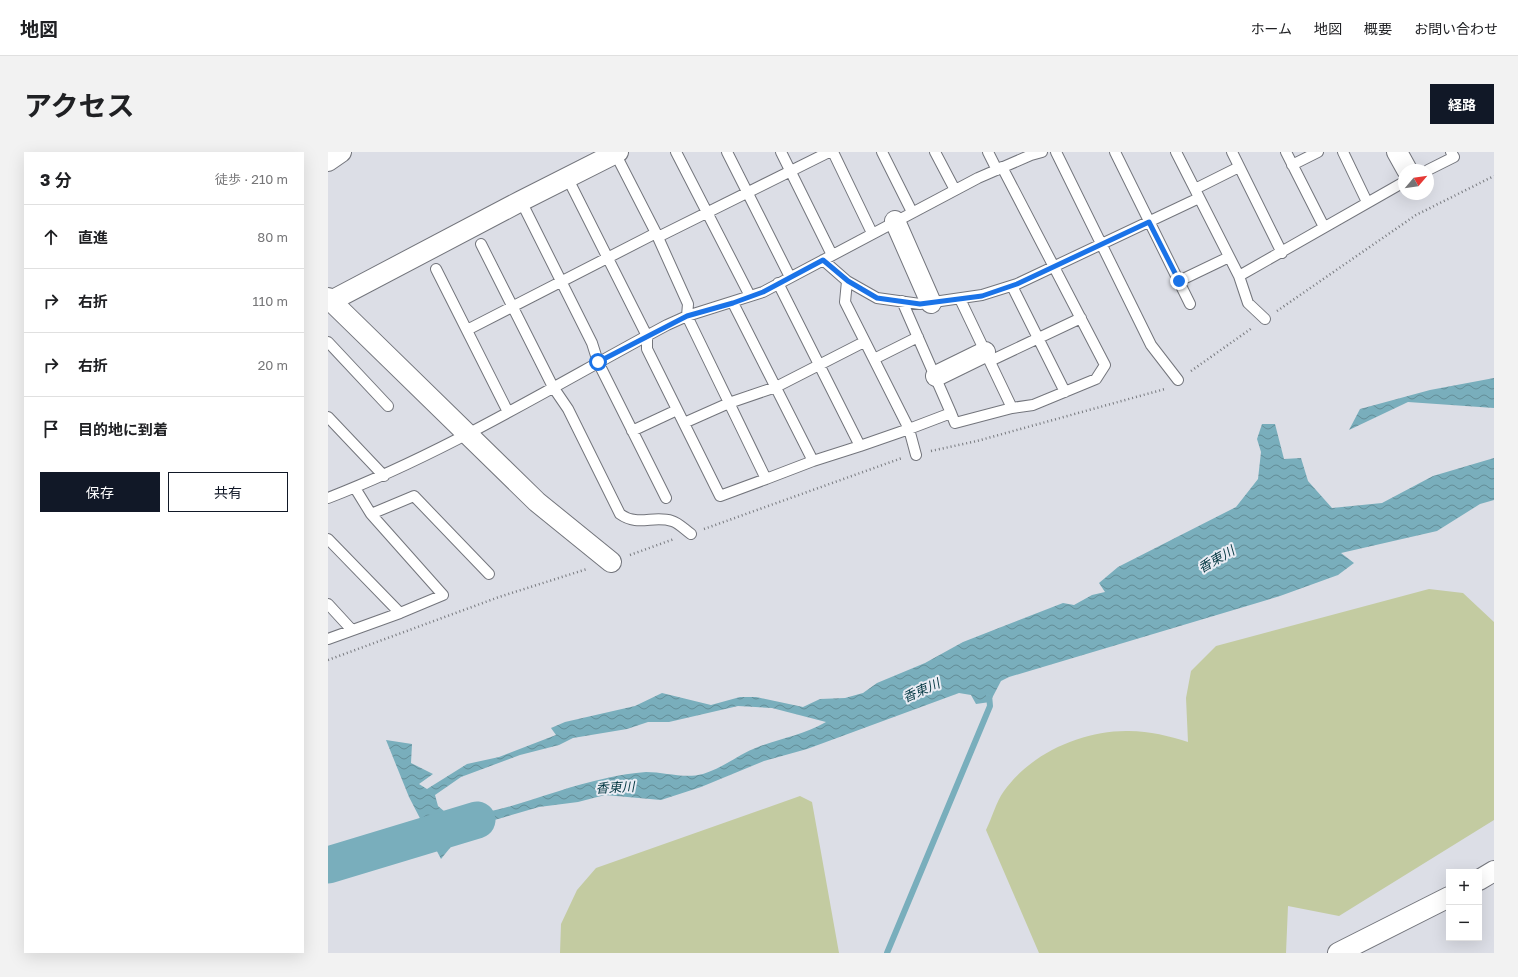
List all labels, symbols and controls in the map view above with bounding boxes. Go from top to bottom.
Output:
text: 地図 [20,17,58,40]
text: ホーム [1250,20,1292,37]
text: 地図 [1314,20,1342,37]
text: 概要 [1364,20,1392,37]
text: お問い合わせ [1414,20,1498,37]
button: 経路 [1430,84,1494,124]
text: アクセス [24,89,135,122]
north arrow [1398,164,1434,200]
text: 3 分 [40,169,72,190]
text: 徒歩 · 210 m [215,171,288,187]
icon: ahead [40,226,62,248]
text: 直進 [78,228,108,246]
text: 80 m [257,229,288,245]
route end [1170,272,1188,290]
icon: right [40,290,62,312]
text: 右折 [78,292,108,310]
text: 110 m [253,293,288,309]
route start [589,353,607,371]
icon: right [40,354,62,376]
text: 右折 [78,356,108,374]
text: 20 m [258,357,288,373]
icon: arrive [40,418,62,440]
text: 目的地に到着 [78,420,168,438]
button: 保存 [40,472,160,512]
button: 共有 [168,472,288,512]
water label: 香東川 [1195,541,1239,576]
water label: 香東川 [900,674,944,705]
water label: 香東川 [595,778,637,796]
map controls [1446,869,1482,941]
button: + [1446,869,1482,905]
button: − [1446,905,1482,941]

